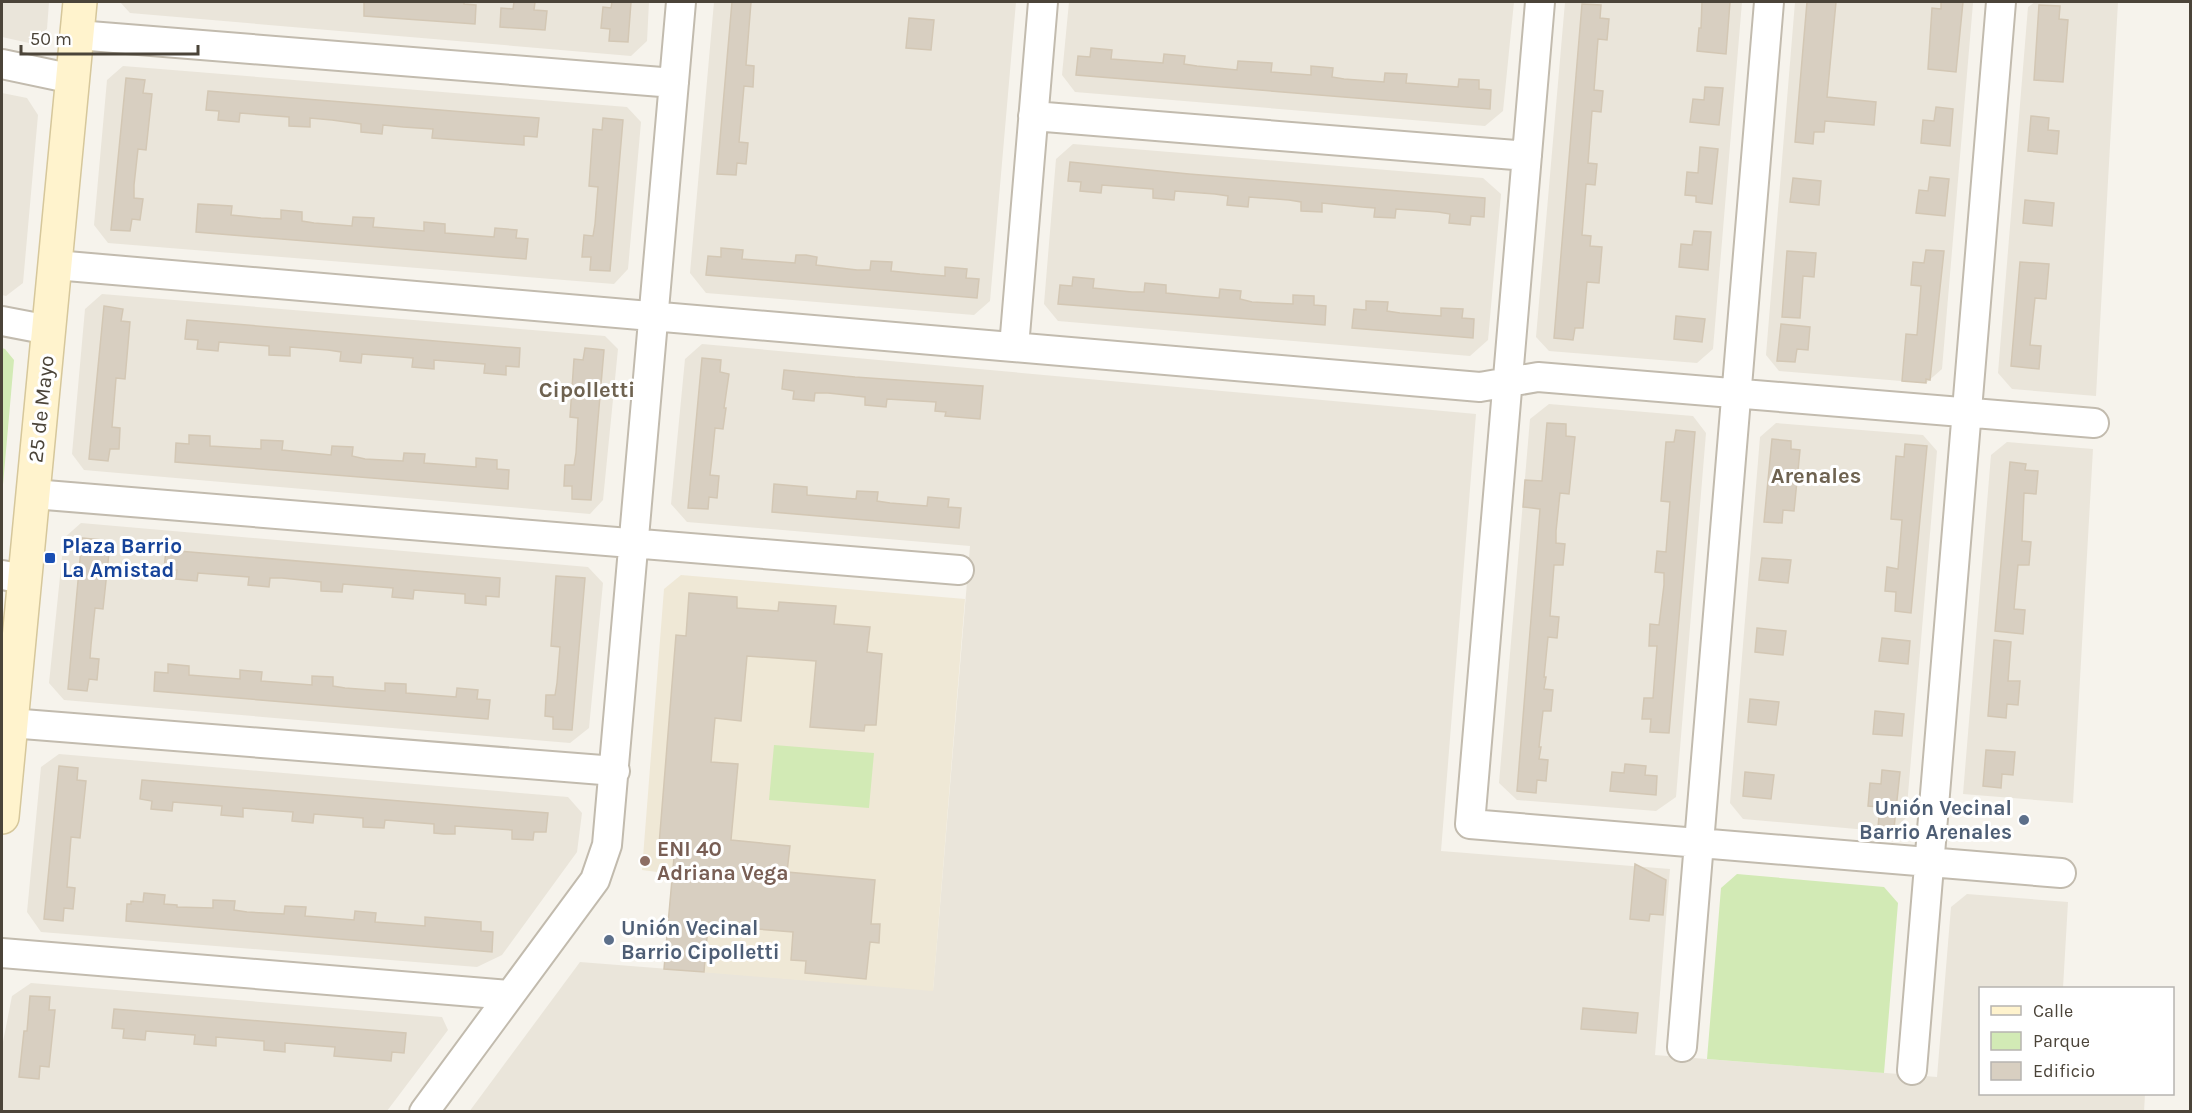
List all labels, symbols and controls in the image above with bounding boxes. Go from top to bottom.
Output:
scale bar [21,18,198,56]
text: 50 m [30,28,72,50]
street label: 25 de Mayo [23,354,59,464]
district label: Cipolletti [539,377,635,403]
district label: Arenales [1771,463,1861,489]
place label: Plaza Barrio La Amistad [62,534,182,582]
marker: Plaza Barrio La Amistad [43,551,57,565]
place label: Unión Vecinal Barrio Arenales [1859,796,2012,844]
marker: Unión Vecinal Barrio Arenales [2017,813,2031,827]
place label: ENI 40 Adriana Vega [657,837,789,885]
marker: ENI 40 Adriana Vega [638,854,652,868]
place label: Unión Vecinal Barrio Cipolletti [621,916,780,964]
marker: Unión Vecinal Barrio Cipolletti [602,933,616,947]
legend [1979,987,2174,1095]
text: Calle [2033,1000,2073,1022]
text: Parque [2033,1030,2090,1052]
text: Edificio [2033,1060,2095,1082]

